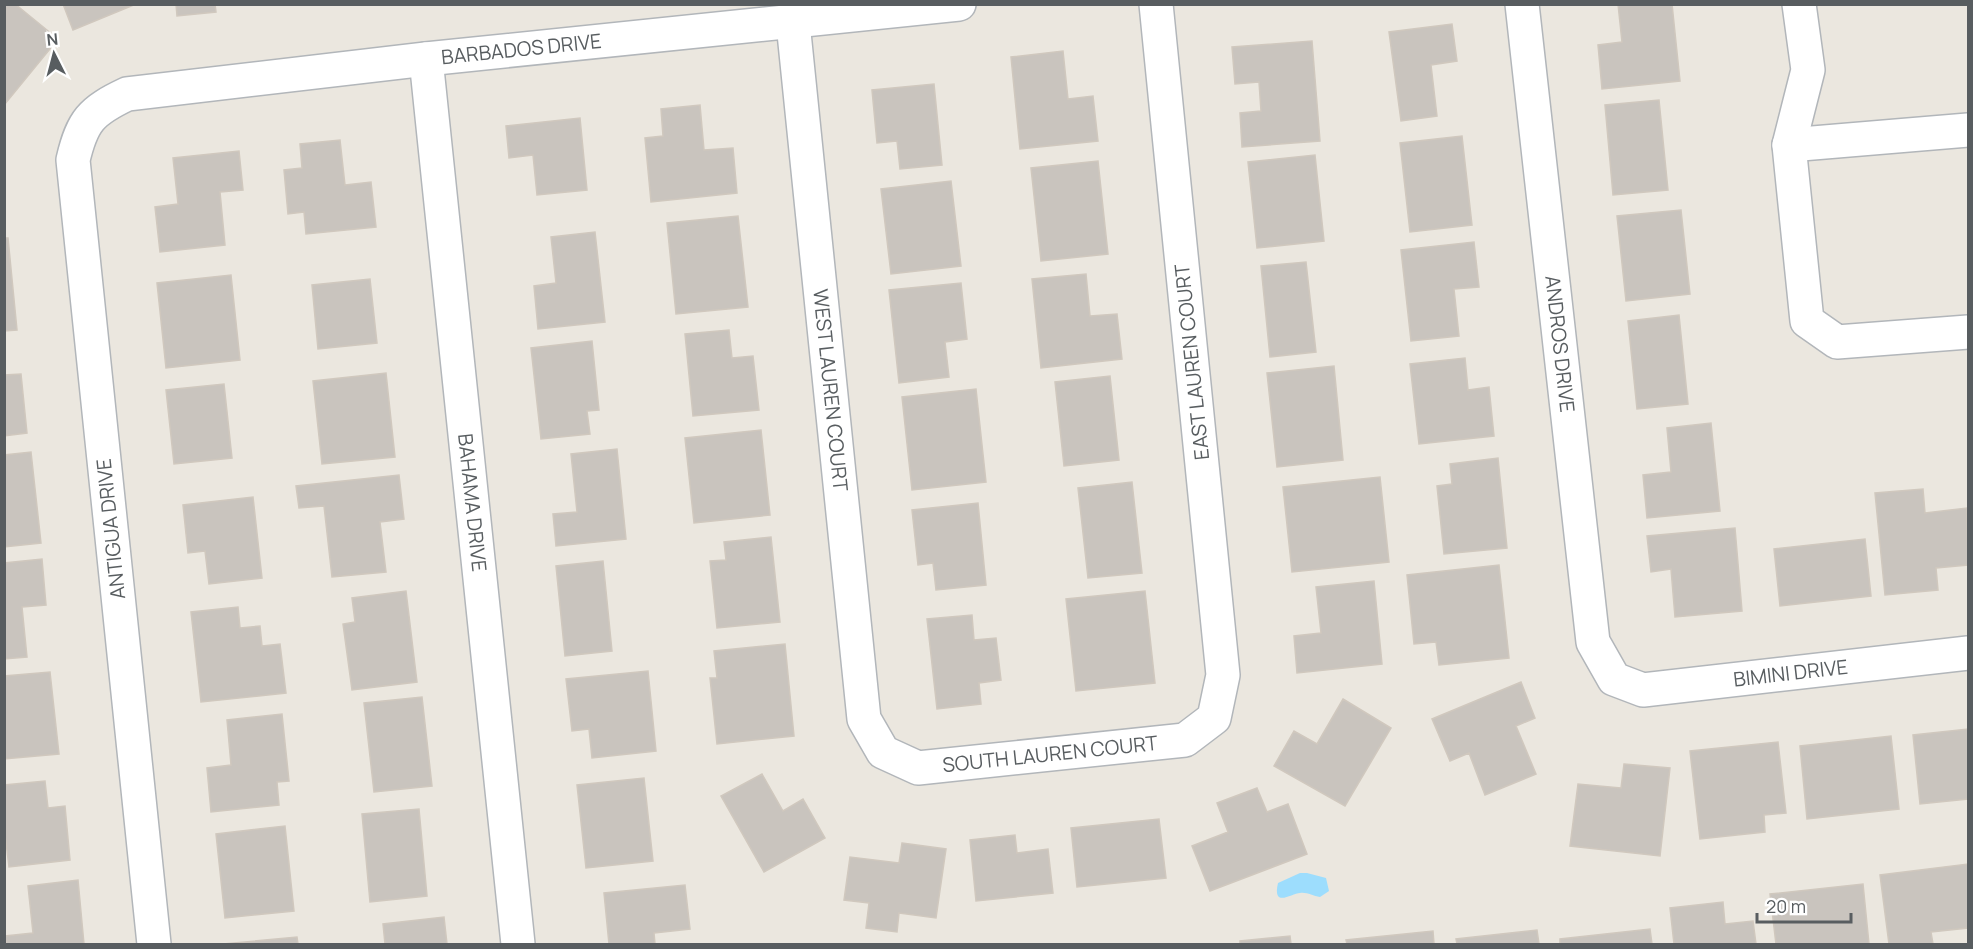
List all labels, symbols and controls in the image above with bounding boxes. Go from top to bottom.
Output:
north arrow [24,24,84,84]
street label: BARBADOS DRIVE [440,27,603,70]
text: N [46,28,59,51]
street label: EAST LAUREN COURT [1168,263,1215,461]
street label: ANDROS DRIVE [1539,274,1581,414]
street label: WEST LAUREN COURT [807,288,855,492]
street label: BAHAMA DRIVE [452,432,493,573]
street label: ANTIGUA DRIVE [90,457,131,601]
street label: BIMINI DRIVE [1732,653,1849,693]
street label: SOUTH LAUREN COURT [941,729,1159,778]
scale bar [1757,886,1852,924]
text: 20 m [1766,894,1806,918]

